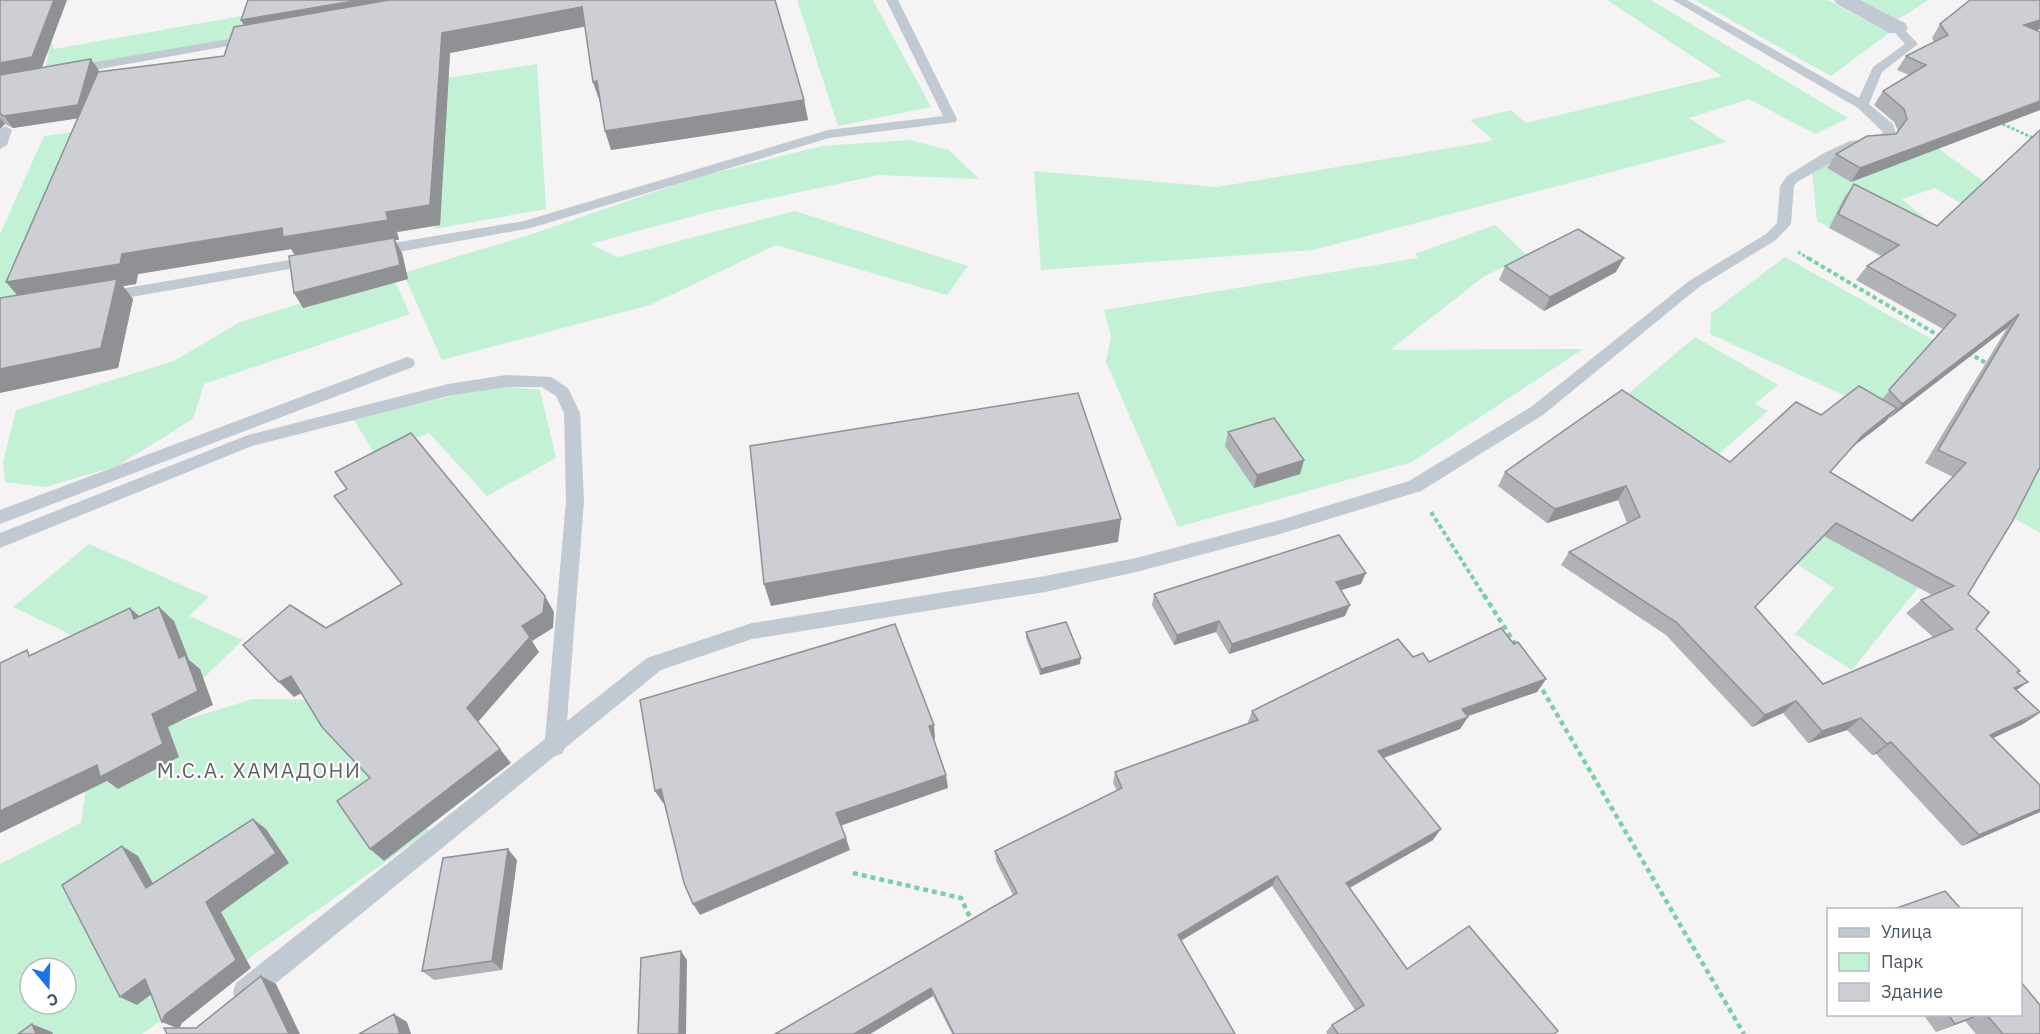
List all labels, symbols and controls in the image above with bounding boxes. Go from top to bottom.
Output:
district label: М.С.А. ХАМАДОНИ [157,756,361,784]
legend [1827,908,2022,1016]
text: Улица [1881,920,1932,943]
text: Парк [1881,950,1924,973]
north arrow [18,956,78,1016]
text: Здание [1881,980,1943,1003]
text: С [45,989,61,1011]

